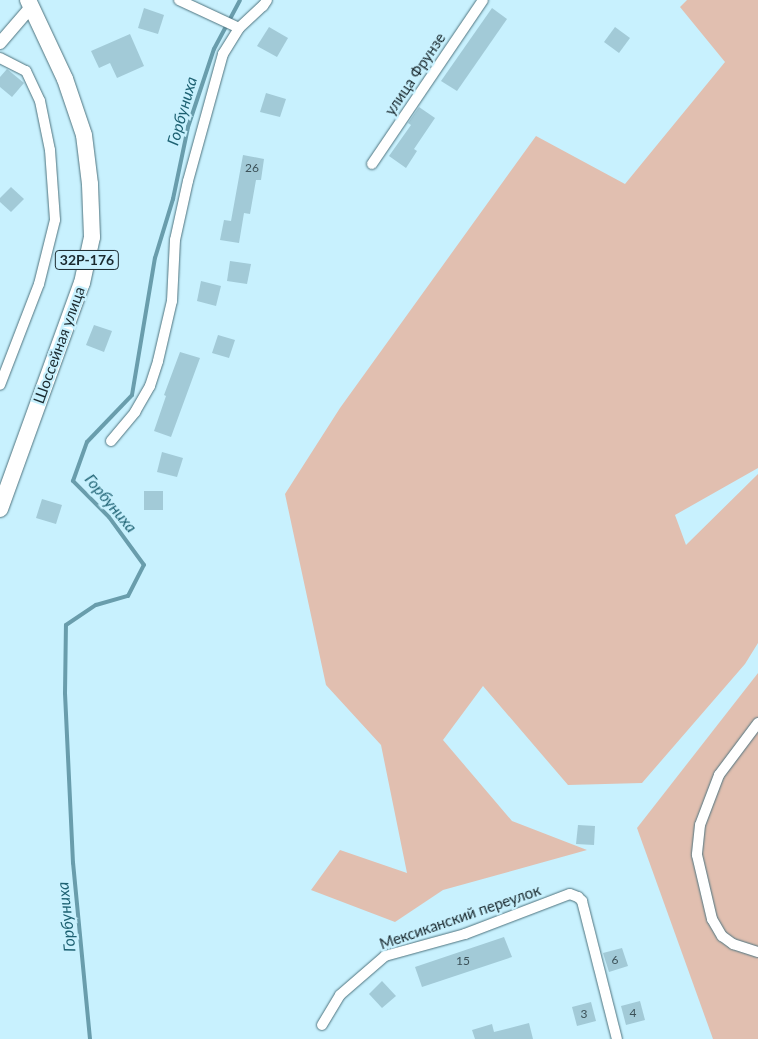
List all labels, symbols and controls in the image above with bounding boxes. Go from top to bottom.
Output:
street label: улица Фрунзе [381,29,449,119]
water label: Горбуниха [163,74,201,148]
house number: 26 [245,161,259,175]
road number: 32Р-176 [54,248,120,272]
street label: Шоссейная улица [29,284,89,406]
water label: Горбуниха [81,470,141,536]
water label: Горбуниха [53,881,79,953]
street label: Мексиканский переулок [377,881,543,953]
house number: 6 [612,953,618,967]
house number: 15 [456,954,470,968]
house number: 4 [630,1006,636,1020]
house number: 3 [581,1007,587,1021]

